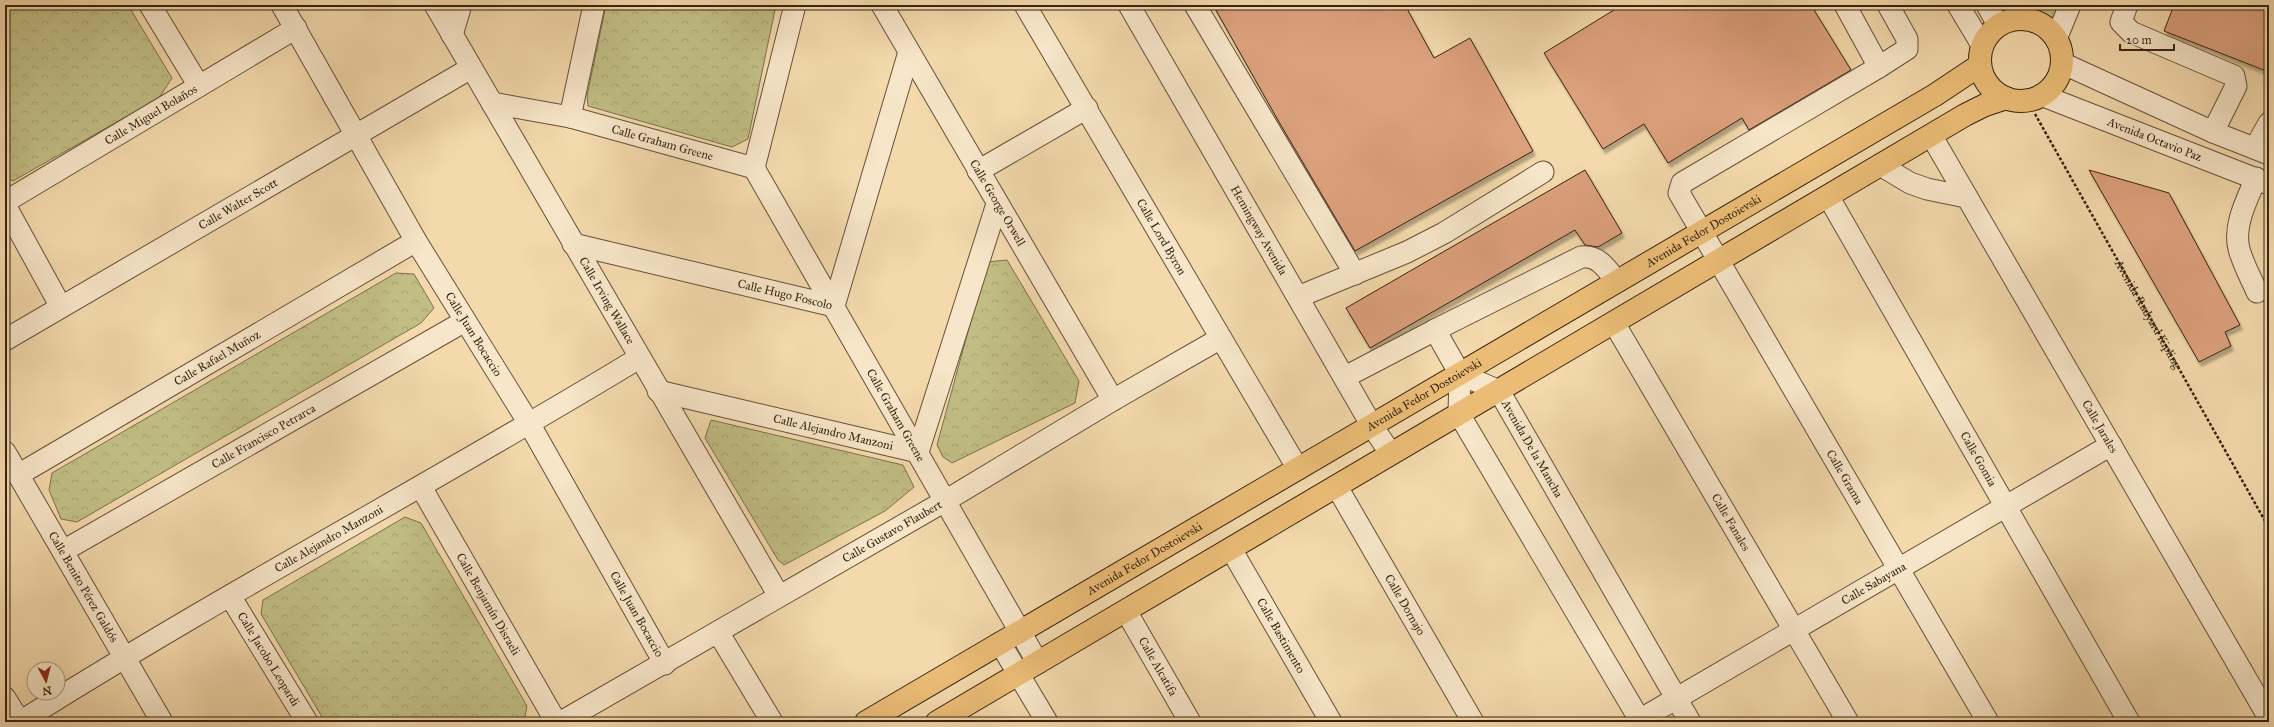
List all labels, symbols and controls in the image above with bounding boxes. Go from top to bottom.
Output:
scale bar [2120,26,2174,52]
text: 20 m [2126,33,2152,47]
street label: Calle Miguel Bolaños [102,82,200,148]
street label: Avenida Octavio Paz [2104,114,2204,164]
street label: Calle Graham Greene [610,122,715,163]
street label: Calle George Orwell [967,157,1029,249]
street label: Calle Walter Scott [196,175,281,232]
street label: Hemingway Avenida [1228,183,1291,278]
street label: Avenida Fedor Dostoievski [1643,191,1764,270]
street label: Calle Lord Byron [1134,196,1189,278]
street label: Calle Irving Wallace [576,254,638,347]
street label: Avenida Rudyard Kipling [2111,257,2185,372]
street label: Calle Hugo Foscolo [736,276,834,312]
street label: Calle Juan Bocaccio [442,290,505,379]
street label: Calle Rafael Muñoz [171,327,263,389]
street label: Avenida Fedor Dostoievski [1363,355,1485,434]
street label: Calle Graham Greene [864,366,928,464]
street label: Avenida De la Mancha [1498,396,1566,501]
street label: Calle Jarales [2079,397,2121,456]
street label: Calle Francisco Petrarca [209,401,319,472]
street label: Calle Alejandro Manzoni [772,411,895,453]
street label: Calle Gomia [1957,429,2000,490]
street label: Calle Grama [1824,447,1867,508]
street label: Calle Fanales [1709,491,1753,553]
street label: Calle Gustavo Flaubert [840,497,945,566]
street label: Calle Alejandro Manzoni [272,502,386,575]
street label: Avenida Fedor Dostoievski [1084,519,1205,598]
street label: Calle Benito Pérez Galdós [46,529,121,645]
street label: Calle Benjamín Disraeli [453,550,523,658]
street label: Calle Sabayana [1839,559,1909,608]
street label: Calle Juan Bocaccio [607,569,667,659]
street label: Calle Dornajo [1382,572,1428,638]
street label: Calle Bastimento [1254,596,1308,676]
street label: Calle Jacobo Leopardi [235,610,303,709]
street label: Calle Alcatifa [1136,635,1181,699]
north arrow [26,661,66,701]
text: N [41,683,53,698]

